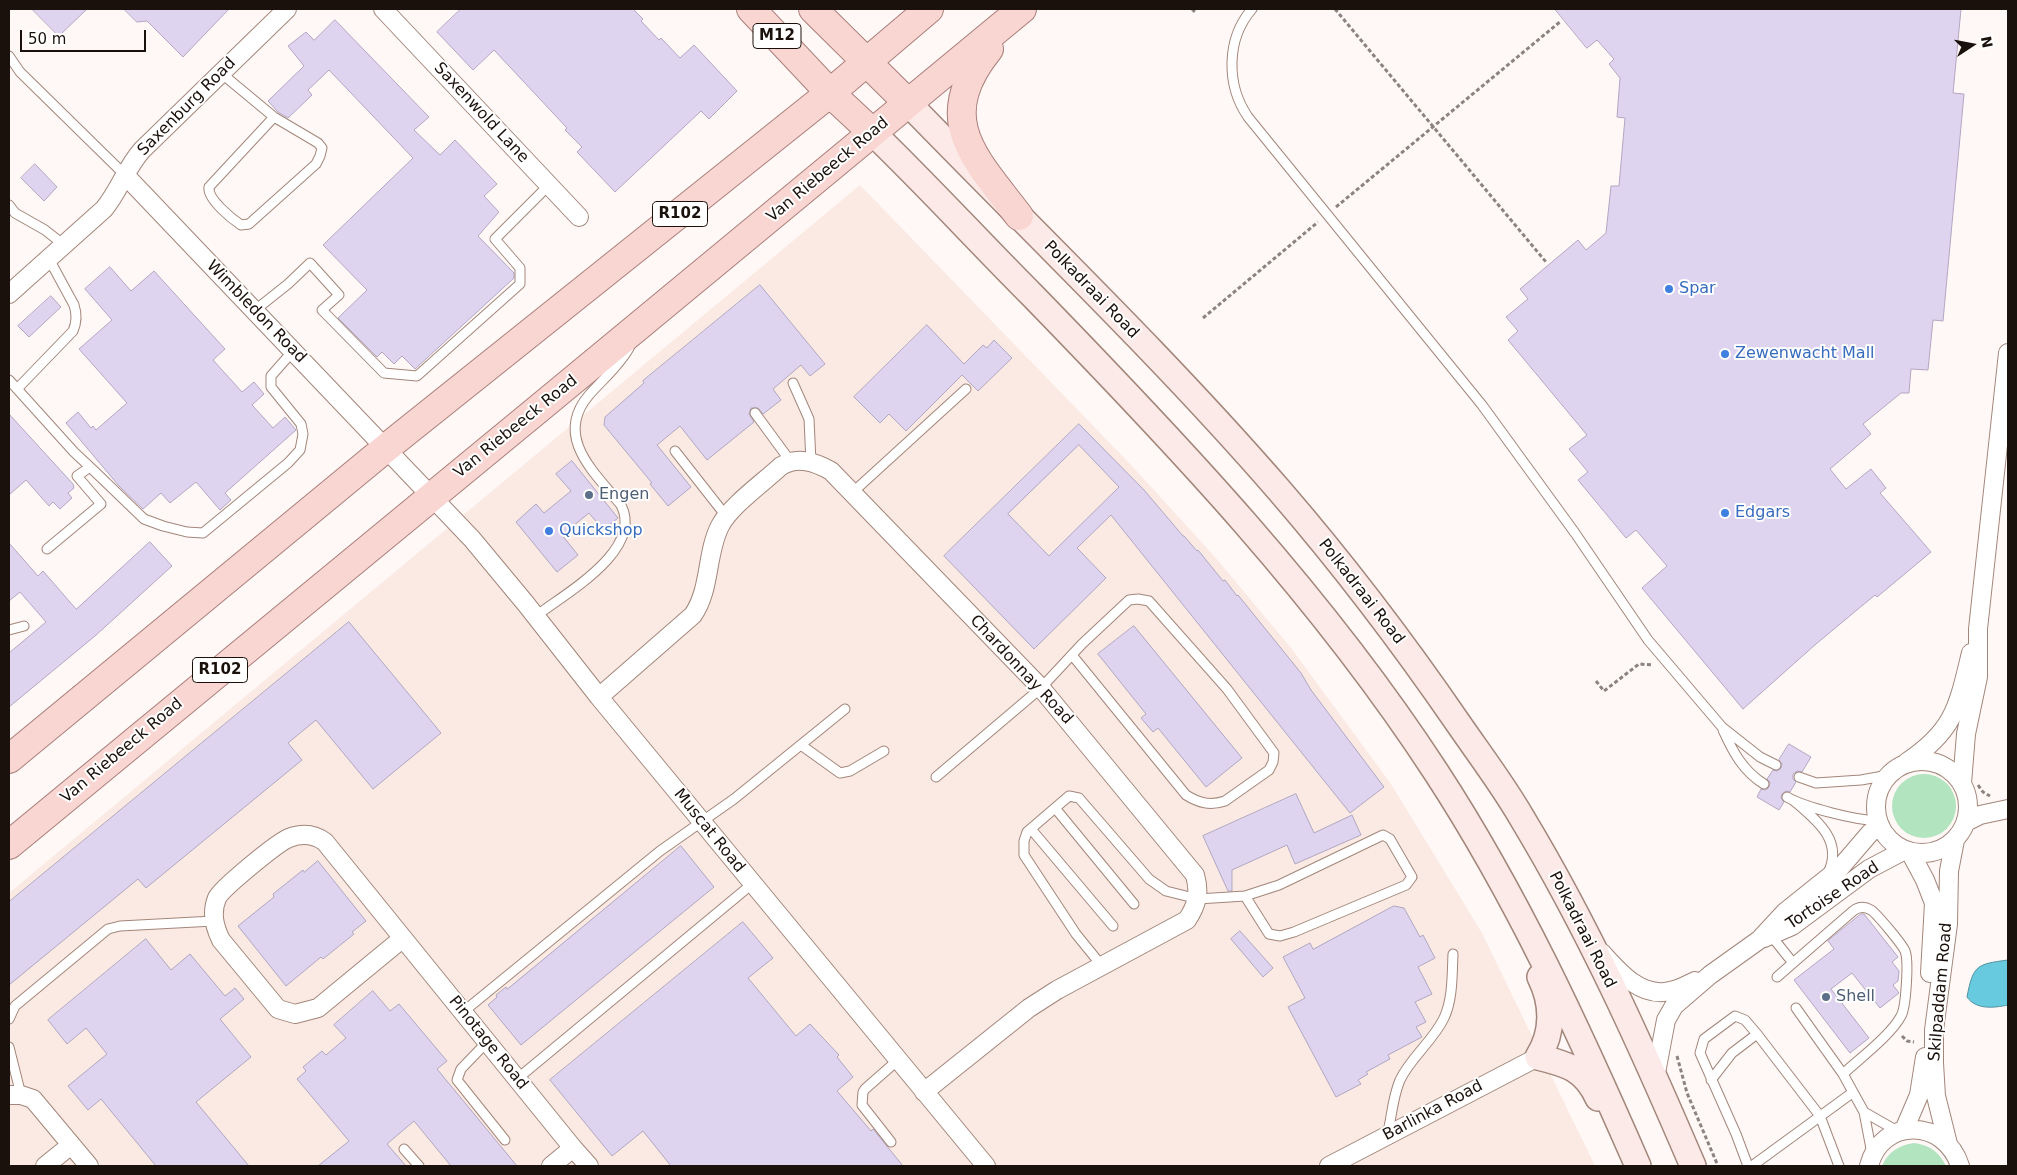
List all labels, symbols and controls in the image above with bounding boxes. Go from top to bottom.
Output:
scale bar [22,20,149,52]
north arrow [1947,20,1997,70]
road number: M12 [753,24,801,48]
text: 50 m [28,30,66,48]
text: N [1978,35,1996,49]
street label: Saxenburg Road [134,54,240,160]
street label: Saxenwold Lane [430,59,532,167]
street label: Van Riebeeck Road [763,113,893,227]
road number: R102 [652,202,708,226]
street label: Polkadraai Road [1040,237,1142,343]
street label: Wimbledon Road [202,257,310,367]
place label: Spar [1679,279,1716,299]
marker: Spar [1663,283,1675,295]
place label: Zewenwacht Mall [1735,344,1875,364]
marker: Zewenwacht Mall [1719,348,1731,360]
street label: Van Riebeeck Road [450,371,582,483]
place label: Engen [599,485,649,505]
marker: Engen [583,489,595,501]
place label: Edgars [1735,503,1790,523]
marker: Edgars [1719,507,1731,519]
place label: Quickshop [559,521,643,541]
marker: Quickshop [543,525,555,537]
street label: Polkadraai Road [1314,536,1408,648]
street label: Chardonnay Road [966,611,1076,729]
road number: R102 [192,658,248,682]
street label: Van Riebeeck Road [57,694,187,808]
street label: Muscat Road [669,785,749,877]
street label: Tortoise Road [1783,858,1883,934]
street label: Polkadraai Road [1544,869,1620,991]
street label: Skilpaddam Road [1925,922,1957,1062]
place label: Shell [1836,987,1875,1007]
marker: Shell [1820,991,1832,1003]
street label: Pinotage Road [444,992,532,1094]
street label: Barlinka Road [1380,1077,1486,1145]

